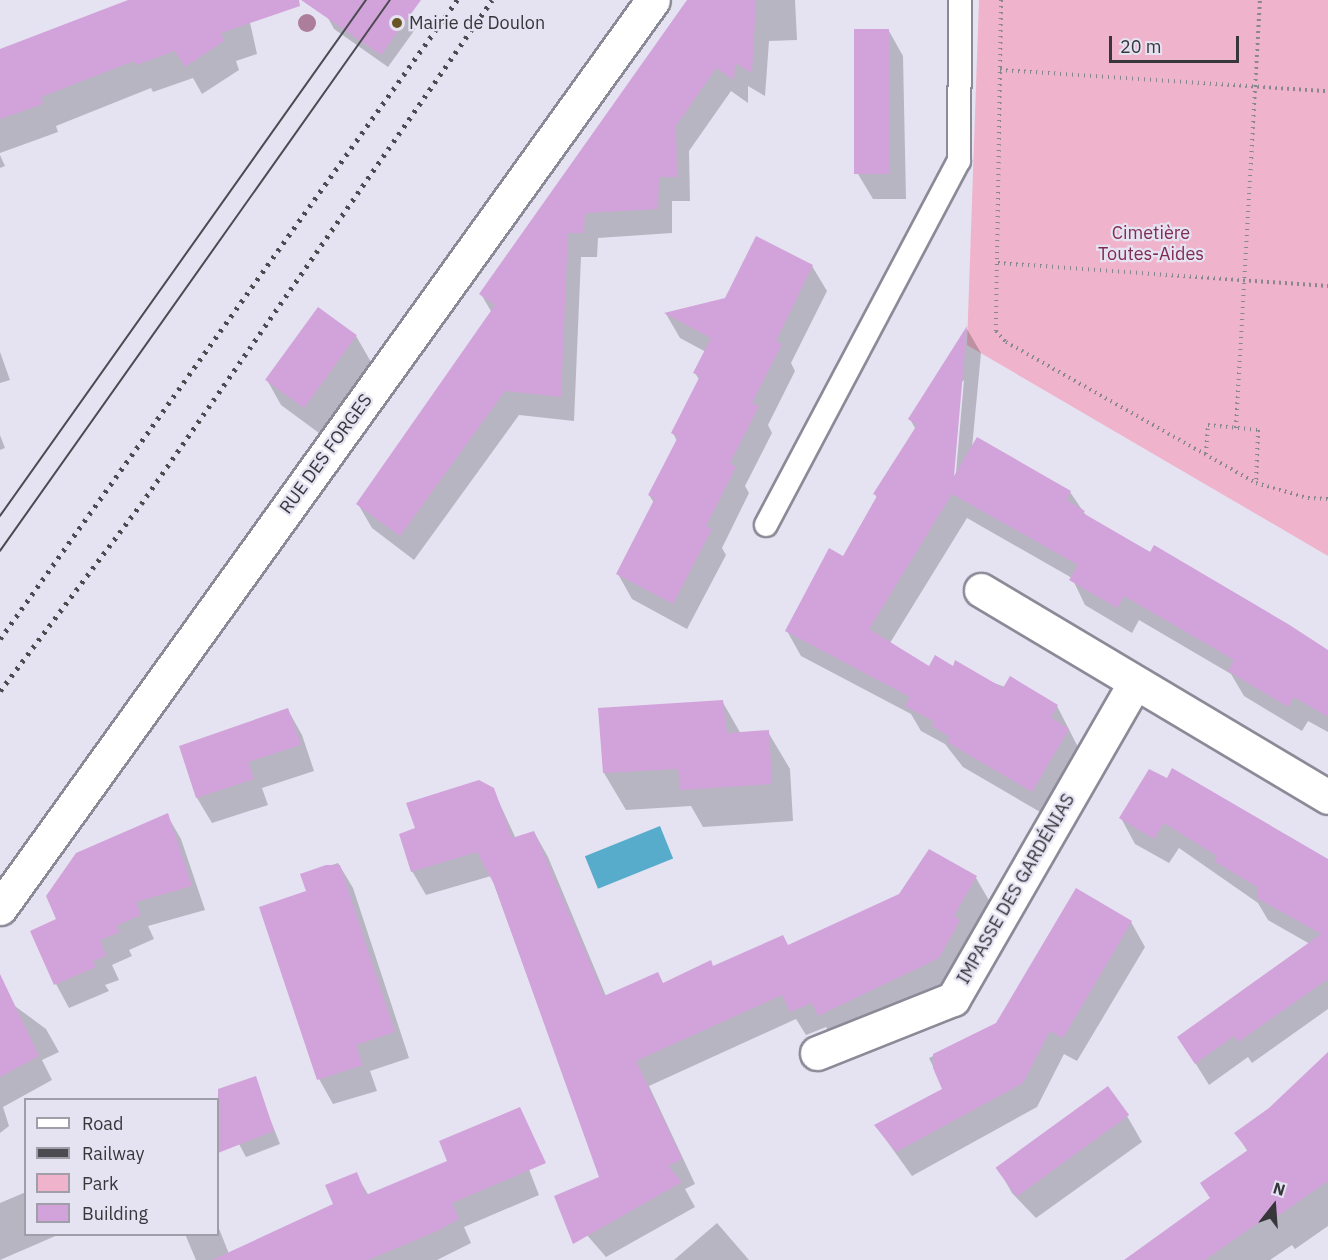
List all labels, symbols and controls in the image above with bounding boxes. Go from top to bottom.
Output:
place label: Mairie de Doulon [409,12,545,34]
marker: Mairie de Doulon [390,16,404,30]
scale bar [1112,24,1242,62]
text: 20 m [1120,35,1162,58]
park label: Cimetière Toutes-Aides [1098,223,1204,266]
street label: RUE DES FORGES [275,390,377,518]
street label: IMPASSE DES GARDÉNIAS [953,790,1079,988]
legend [24,1098,219,1236]
text: Road [82,1112,123,1135]
text: Railway [82,1142,144,1165]
text: Park [82,1172,118,1195]
north arrow [1244,1176,1304,1236]
text: N [1271,1178,1288,1200]
text: Building [82,1202,148,1225]

